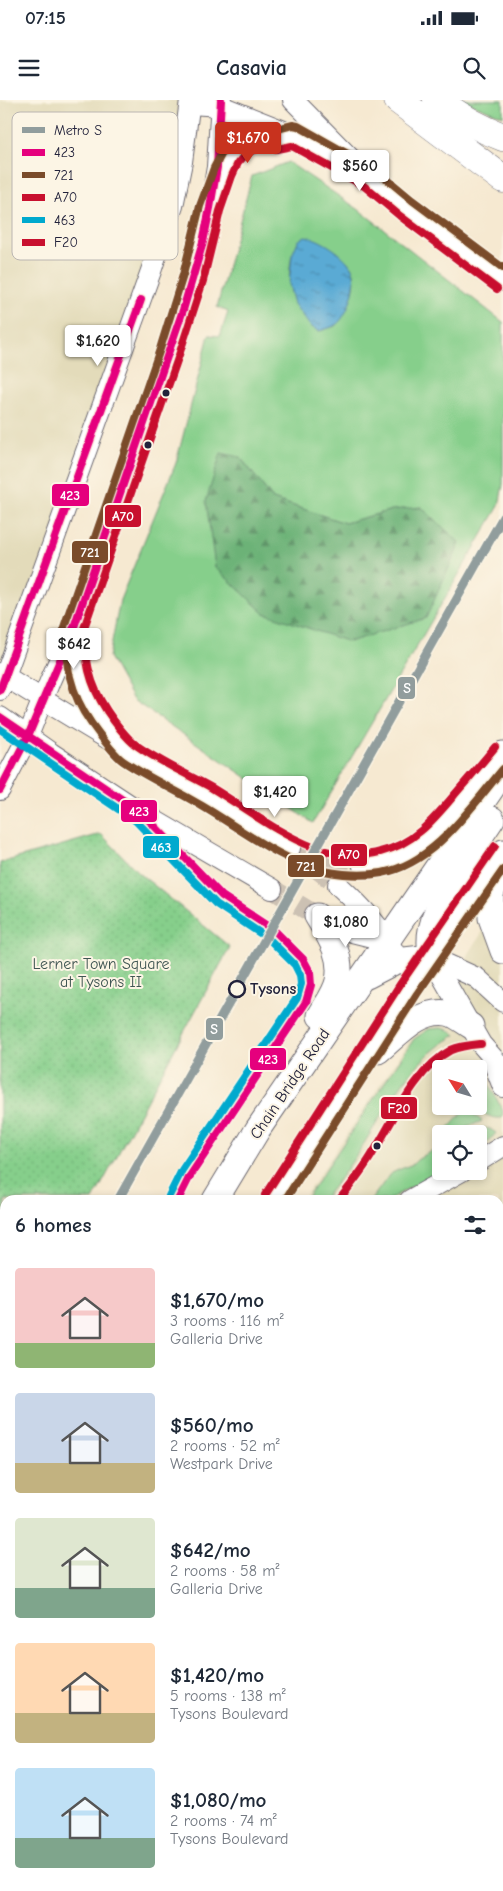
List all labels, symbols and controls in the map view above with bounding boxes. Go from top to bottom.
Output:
text: 07:15 [25,7,66,29]
icon: menu [15,54,43,82]
icon: search [460,54,488,82]
text: Casavia [216,55,287,81]
legend [12,112,178,260]
text: Metro S [54,122,102,139]
pin: $1,670 [207,122,289,164]
text: $1,670 [226,129,270,147]
text: 423 [54,144,75,161]
pin: $560 [330,149,390,192]
text: $560 [342,157,378,175]
text: 721 [54,167,74,184]
text: A70 [54,189,77,206]
text: 463 [54,212,75,229]
text: F20 [54,234,78,251]
pin: $1,620 [57,324,139,367]
text: $1,620 [76,332,120,350]
unlabelled marker [161,388,171,398]
unlabelled marker [143,440,153,450]
line badge: 423 [51,483,90,507]
text: 423 [60,487,80,504]
line badge: A70 [104,504,142,528]
text: A70 [112,508,134,525]
line badge: 721 [71,540,109,564]
text: 721 [81,544,99,561]
pin: $642 [44,628,104,670]
text: $642 [57,635,91,653]
line badge: S [397,676,416,700]
text: S [403,680,411,697]
pin: $1,420 [234,776,316,818]
text: $1,420 [253,783,297,801]
line badge: 423 [120,799,158,823]
text: 423 [129,803,149,820]
line badge: 463 [142,835,180,859]
text: 463 [151,839,171,856]
line badge: A70 [330,843,368,867]
text: A70 [338,846,360,863]
line badge: 721 [287,854,325,878]
text: 721 [297,858,315,875]
pin: $1,080 [305,906,387,948]
text: $1,080 [323,913,369,931]
park label: Lerner Town Square at Tysons II [32,955,170,991]
marker: Tysons [228,980,246,998]
place label: Tysons [250,980,296,998]
line badge: S [205,1017,224,1041]
text: S [210,1021,218,1038]
street label: Chain Bridge Road [246,1025,334,1143]
line badge: 423 [249,1047,287,1071]
text: 423 [258,1051,278,1068]
north arrow [432,1060,488,1115]
map controls [432,1060,487,1180]
line badge: F20 [380,1096,418,1120]
text: F20 [387,1100,411,1117]
button: locate [432,1125,487,1180]
unlabelled marker [372,1141,382,1151]
icon: filters [461,1211,489,1239]
text: 6 homes [15,1213,91,1237]
icon: home [55,1288,115,1348]
text: $1,670/mo [170,1288,264,1312]
text: 3 rooms · 116 m² [170,1312,284,1330]
text: Galleria Drive [170,1330,263,1348]
icon: home [55,1413,115,1473]
text: $560/mo [170,1413,254,1437]
text: 2 rooms · 52 m² [170,1437,280,1455]
text: Westpark Drive [170,1455,273,1473]
icon: home [55,1538,115,1598]
text: $642/mo [170,1538,251,1562]
text: 2 rooms · 58 m² [170,1562,280,1580]
text: Galleria Drive [170,1580,263,1598]
icon: home [55,1663,115,1723]
text: $1,420/mo [170,1663,264,1687]
text: 5 rooms · 138 m² [170,1687,286,1705]
text: Tysons Boulevard [170,1705,288,1723]
icon: home [55,1788,115,1848]
text: $1,080/mo [170,1788,266,1812]
text: 2 rooms · 74 m² [170,1812,277,1830]
text: Tysons Boulevard [170,1830,288,1848]

